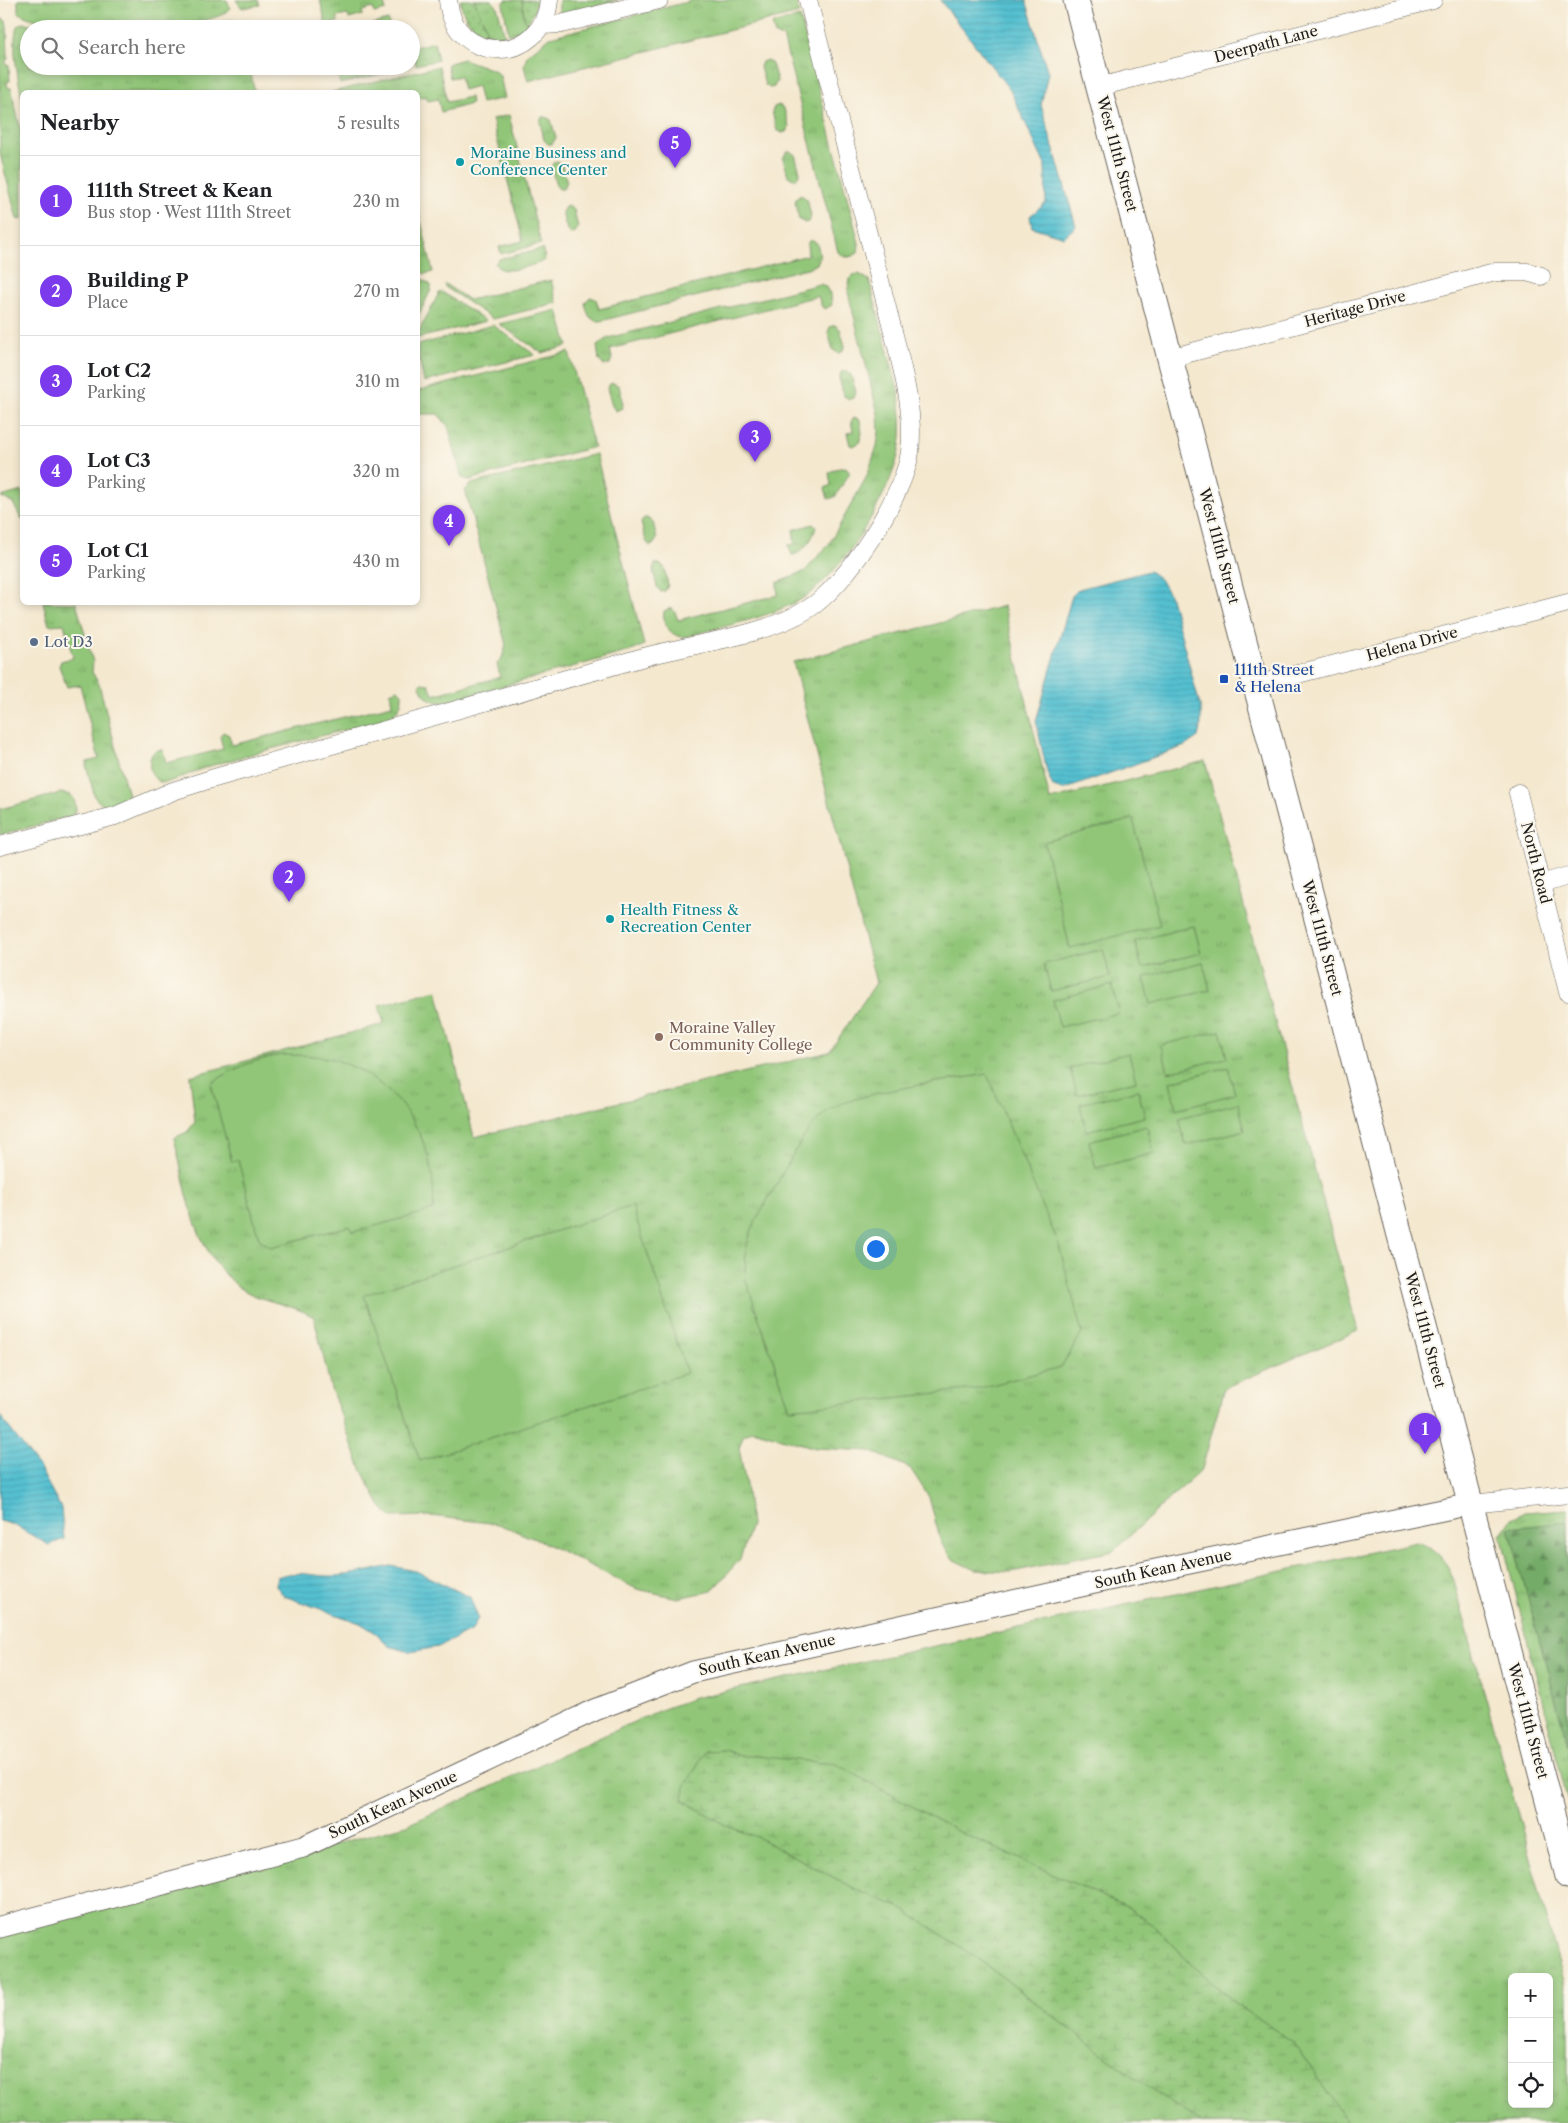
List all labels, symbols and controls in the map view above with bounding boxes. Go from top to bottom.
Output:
search box [20,20,420,75]
street label: Deerpath Lane [1212,21,1320,66]
icon: search [38,34,66,62]
text: Search here [78,36,186,59]
street label: West 111th Street [1093,93,1142,215]
text: Nearby [40,110,119,135]
text: 5 results [337,113,400,133]
pin: 5 [659,127,691,168]
place label: Moraine Business and Conference Center [470,143,627,179]
marker: Moraine Business and Conference Center [454,156,466,168]
text: 111th Street & Kean [87,179,273,202]
text: 1 [52,191,60,211]
text: 230 m [353,191,400,211]
text: Bus stop · West 111th Street [87,202,291,222]
text: Building P [87,269,188,292]
text: 2 [51,281,61,301]
text: 270 m [354,281,400,301]
street label: Heritage Drive [1302,286,1408,331]
text: Place [87,292,128,312]
text: Lot C2 [87,359,151,382]
text: 3 [51,371,61,391]
text: 310 m [355,371,400,391]
text: Parking [87,382,145,402]
pin: 3 [739,421,771,462]
text: Lot C3 [87,449,151,472]
text: 4 [51,461,61,481]
text: 320 m [353,461,400,481]
text: Parking [87,472,145,492]
street label: West 111th Street [1195,485,1244,607]
pin: 4 [433,505,465,546]
text: Lot C1 [87,539,148,562]
text: 5 [52,551,60,571]
text: 430 m [353,551,400,571]
text: Parking [87,562,145,582]
street label: Helena Drive [1364,622,1460,665]
place label: Lot D3 [44,632,93,651]
marker: Lot D3 [28,636,40,648]
place label: 111th Street & Helena [1234,660,1315,696]
marker: 111th Street & Helena [1218,673,1230,685]
street label: North Road [1517,820,1556,906]
pin: 2 [273,861,305,902]
street label: West 111th Street [1298,877,1347,999]
place label: Health Fitness & Recreation Center [620,900,752,936]
marker: Health Fitness & Recreation Center [604,913,616,925]
place label: Moraine Valley Community College [669,1018,812,1054]
marker: Moraine Valley Community College [653,1031,665,1043]
your location [863,1236,889,1262]
street label: West 111th Street [1401,1269,1450,1391]
pin: 1 [1409,1413,1441,1454]
street label: South Kean Avenue [1093,1545,1233,1592]
street label: South Kean Avenue [697,1630,837,1679]
street label: West 111th Street [1504,1660,1553,1782]
street label: South Kean Avenue [325,1766,460,1843]
map controls [1508,1973,1553,2108]
button: + [1508,1973,1553,2018]
button: − [1508,2018,1553,2063]
button: locate [1508,2063,1553,2108]

